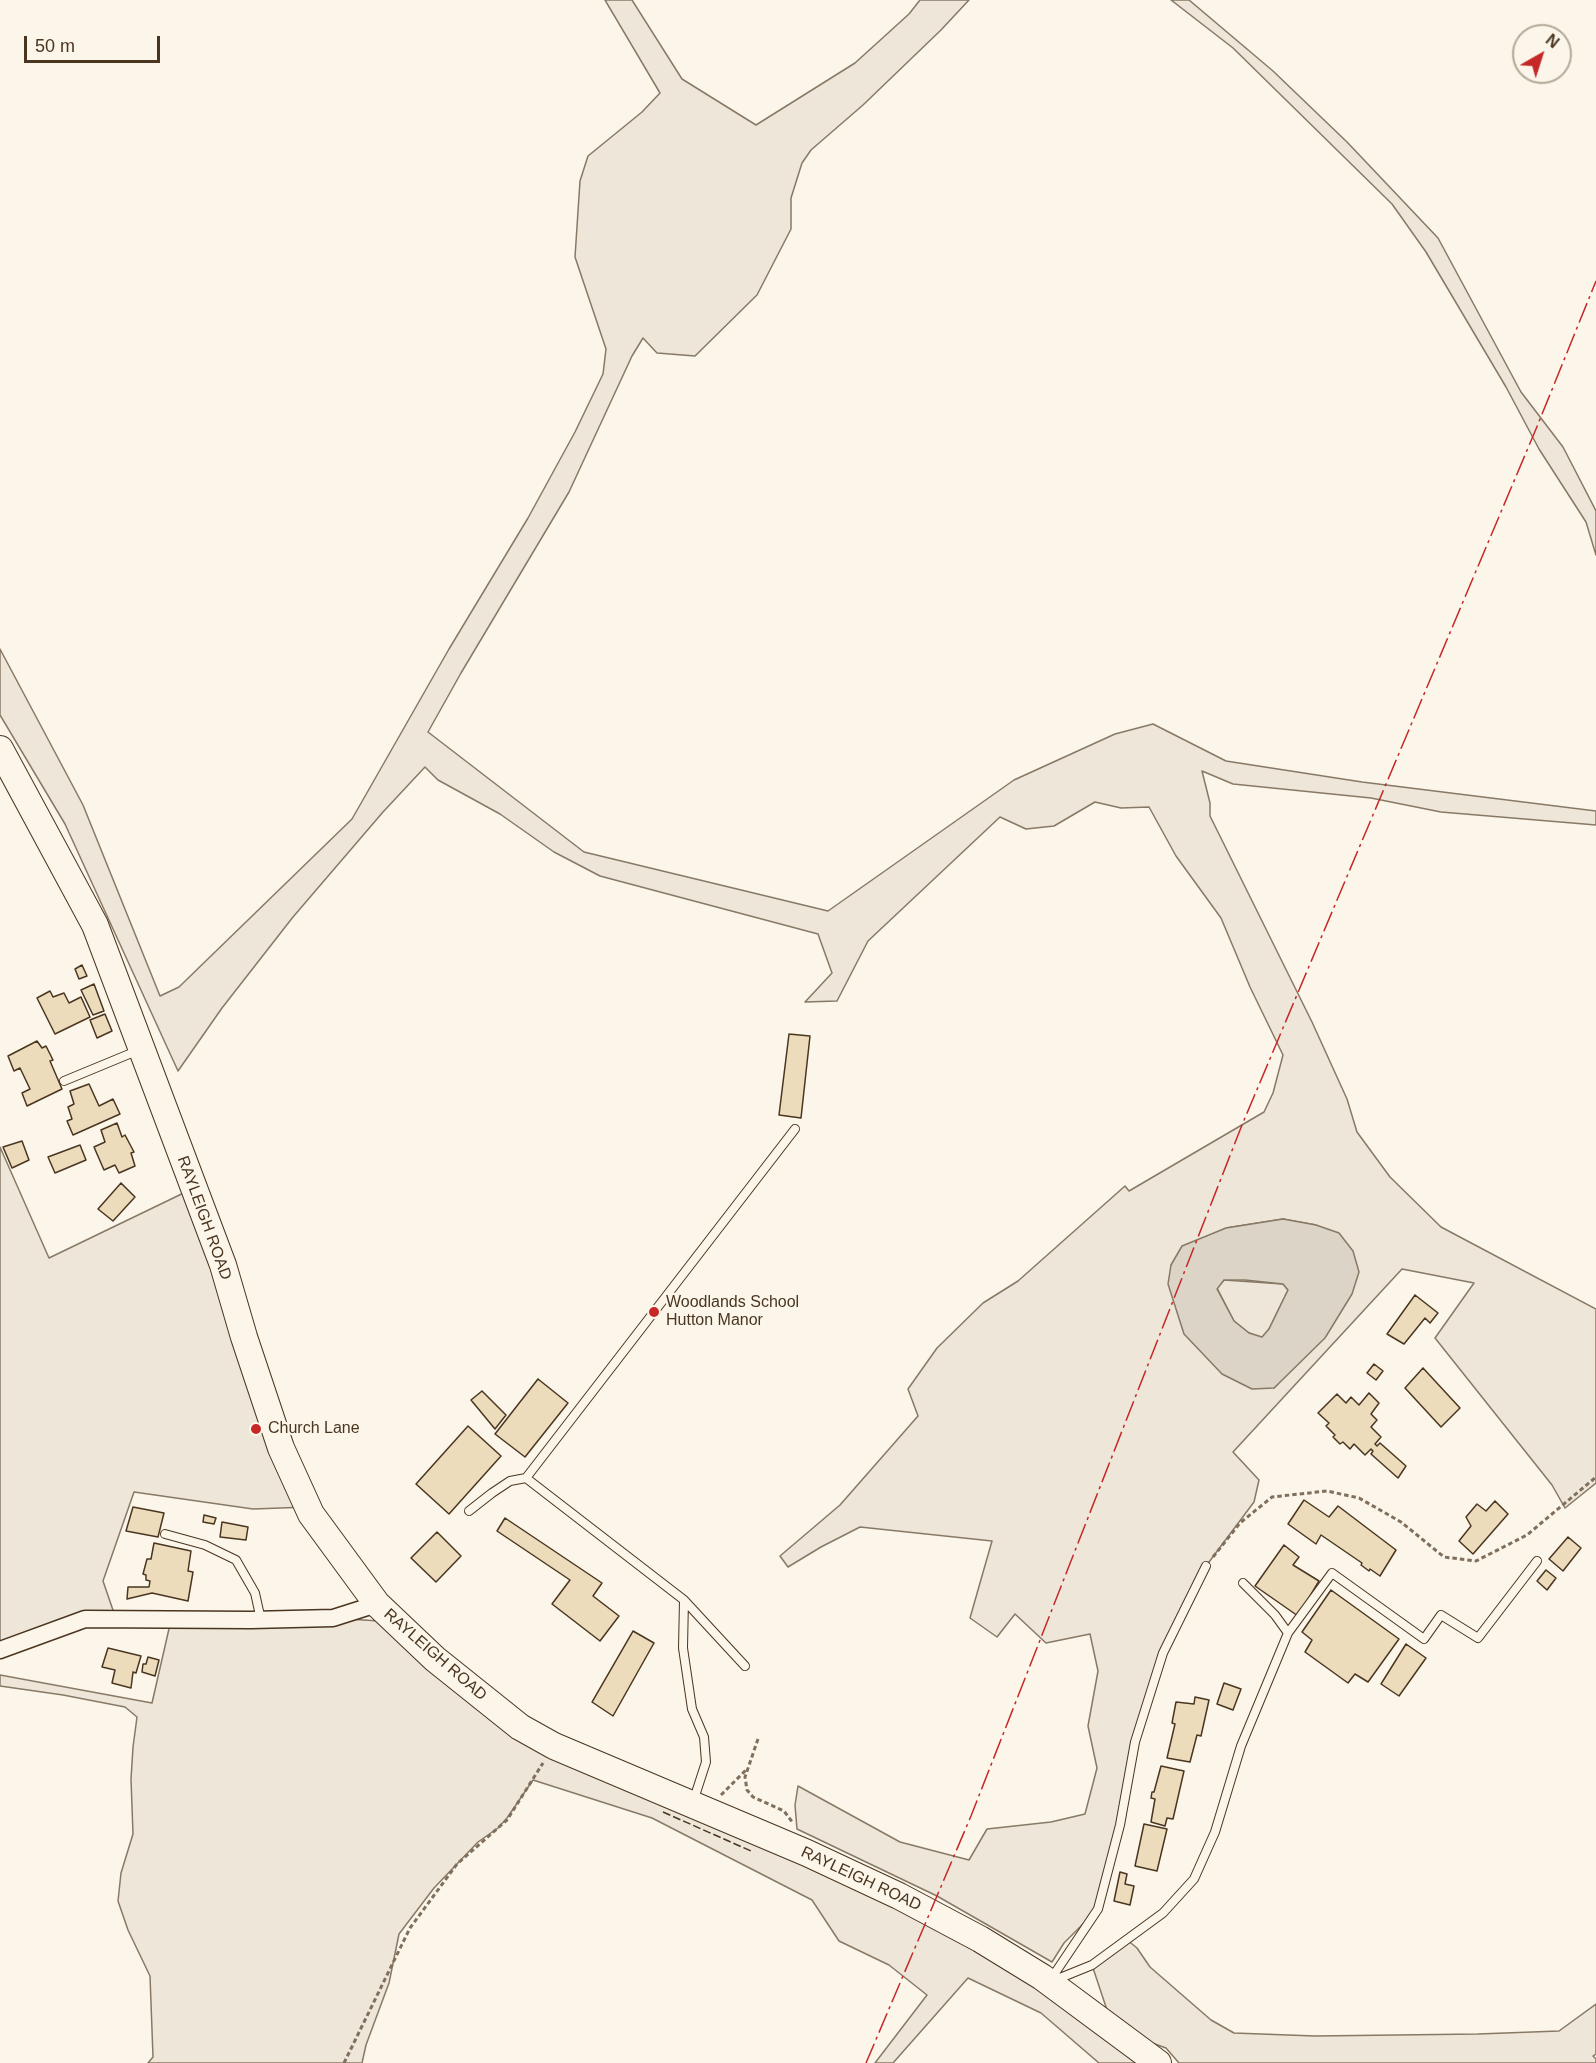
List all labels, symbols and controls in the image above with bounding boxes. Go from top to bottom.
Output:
scale bar [27,24,164,62]
north arrow [1512,24,1572,84]
text: N [1543,31,1562,51]
text: 50 m [35,36,75,56]
street label: RAYLEIGH ROAD [173,1153,235,1283]
place label: Woodlands School Hutton Manor [666,1293,799,1331]
marker: Woodlands School Hutton Manor [647,1305,661,1319]
place label: Church Lane [268,1419,360,1439]
marker: Church Lane [249,1422,263,1436]
street label: RAYLEIGH ROAD [379,1605,491,1705]
street label: RAYLEIGH ROAD [798,1843,924,1915]

